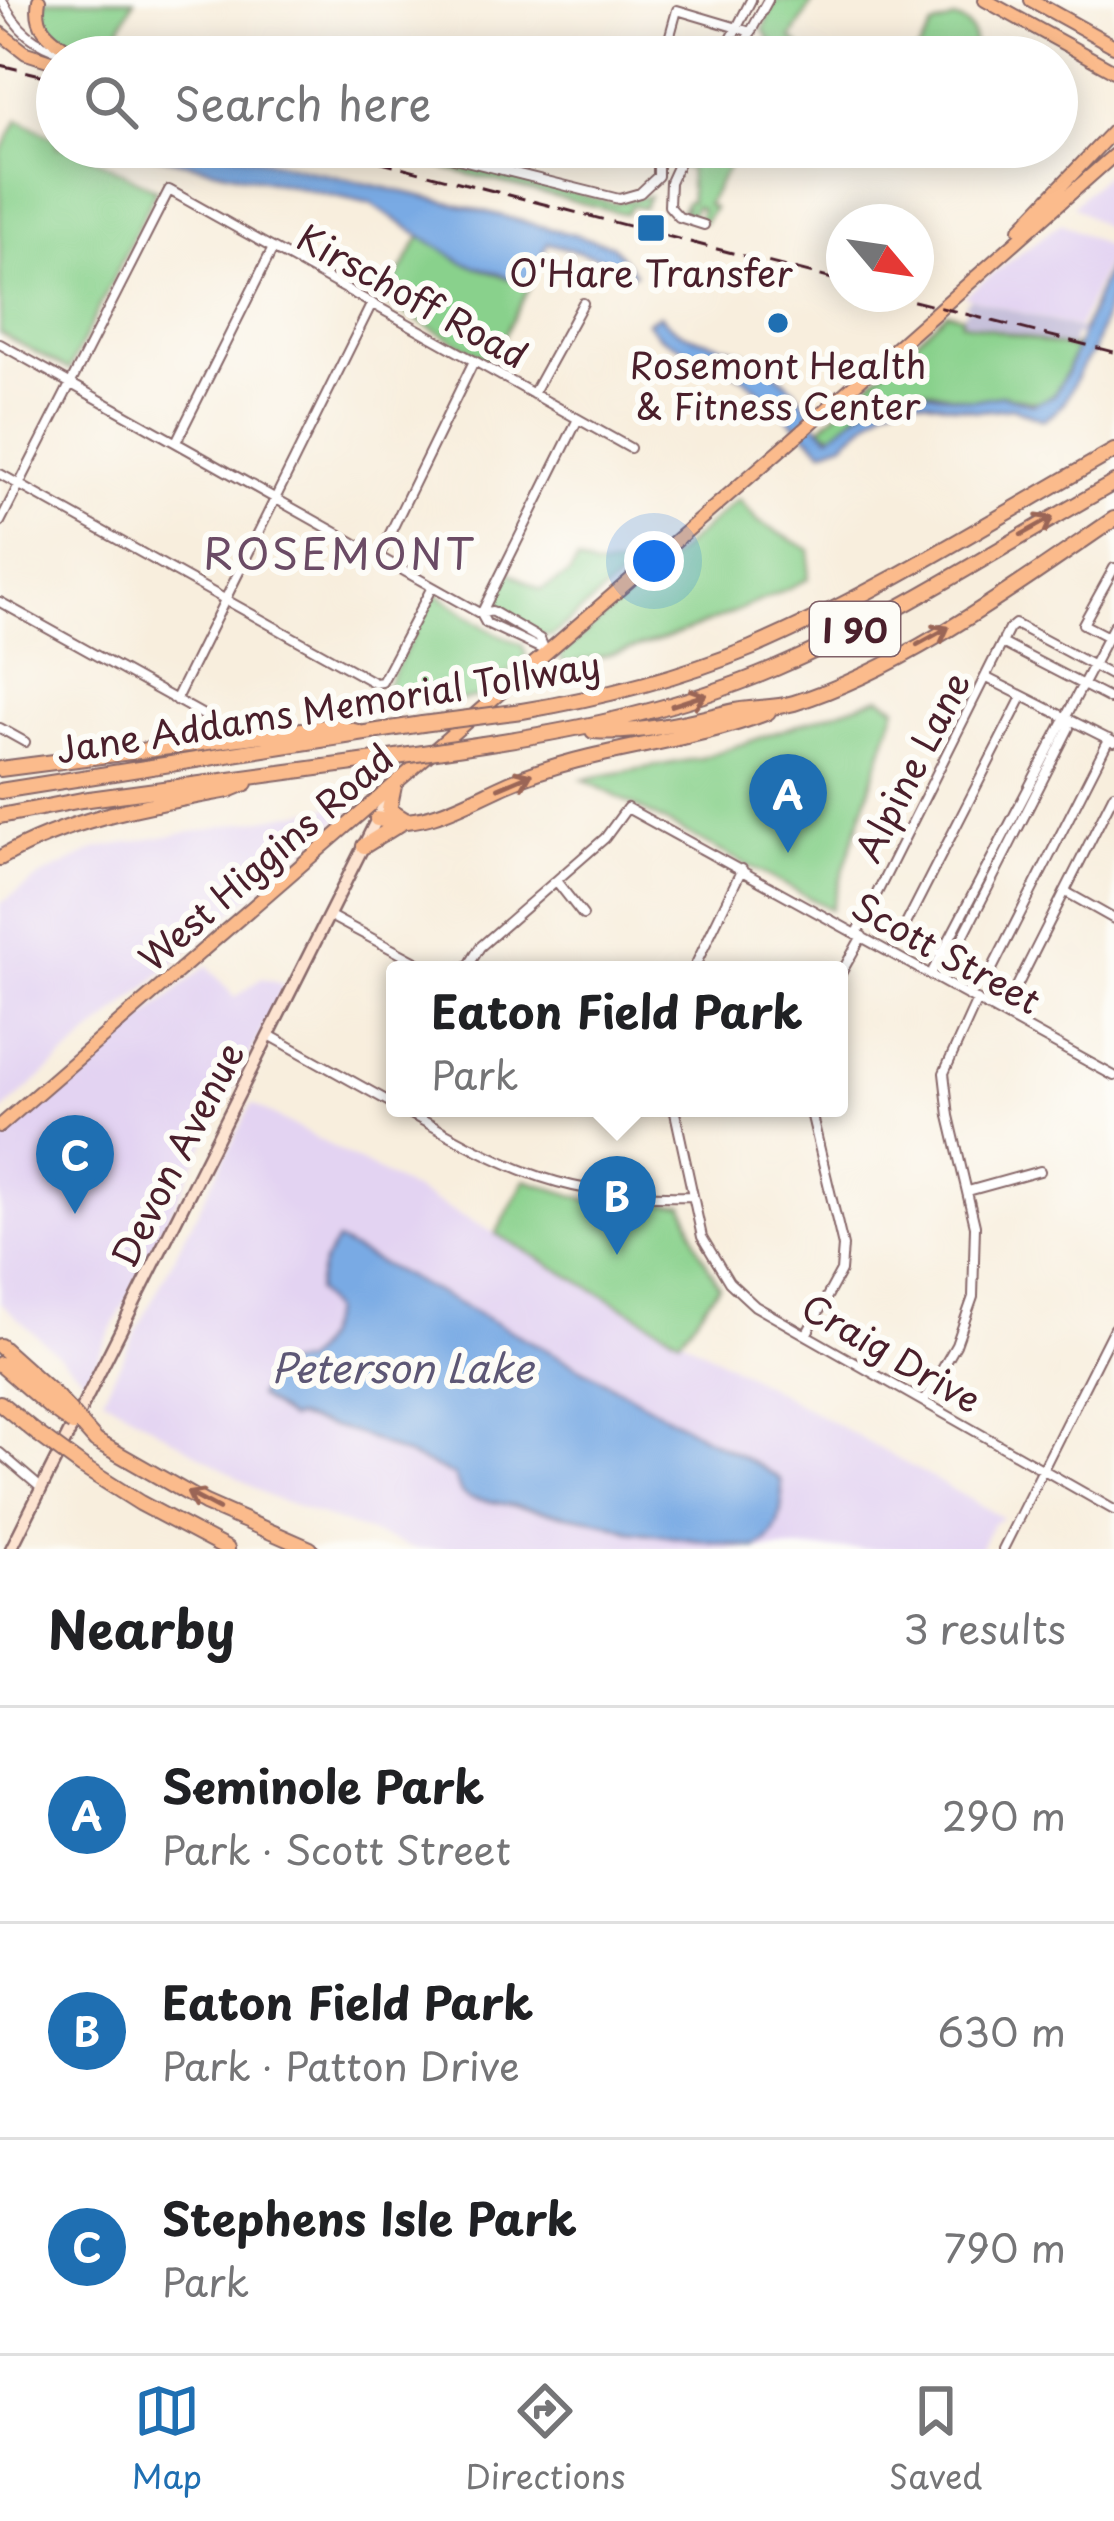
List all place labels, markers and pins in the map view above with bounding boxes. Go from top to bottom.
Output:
marker: O'Hare Transfer [635,212,667,244]
place label: O'Hare Transfer [509,245,793,299]
marker: Rosemont Health & Fitness Center [765,310,791,336]
place label: Rosemont Health & Fitness Center [630,337,926,432]
pin: A [749,754,827,853]
pin: C [36,1115,114,1214]
pin: B [578,1156,656,1255]

